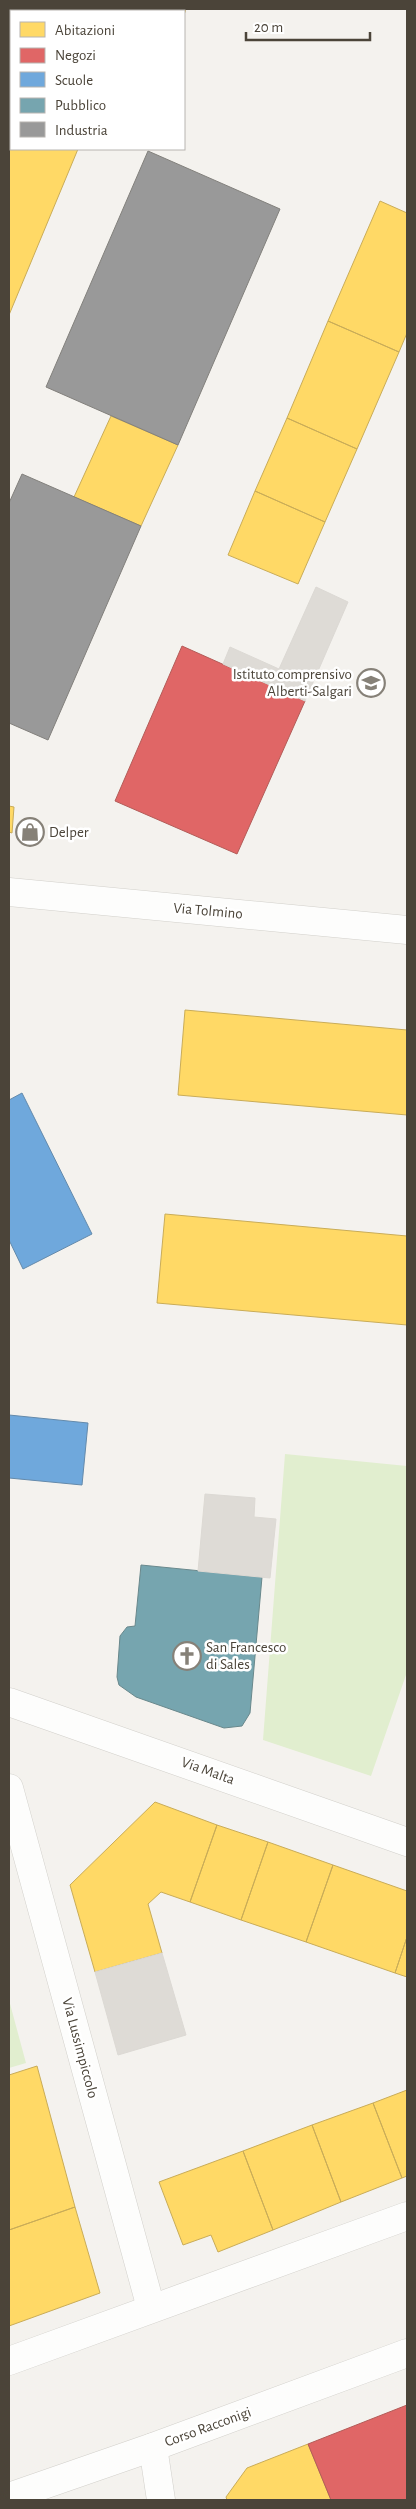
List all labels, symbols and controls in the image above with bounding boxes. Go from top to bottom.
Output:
legend [10,10,185,150]
scale bar [246,10,370,42]
text: 20 m [254,20,283,35]
text: Abitazioni [55,23,115,38]
text: Negozi [55,48,96,63]
text: Scuole [55,73,93,88]
text: Pubblico [55,98,106,113]
text: Industria [55,123,108,138]
place label: Istituto comprensivo Alberti-Salgari [233,667,352,699]
school or university icon: Istituto comprensivo Alberti-Salgari [356,668,386,698]
shop icon: Delper [15,817,45,847]
place label: Delper [49,825,89,840]
street label: Via Tolmino [173,900,243,922]
place label: San Francesco di Sales [206,1640,286,1672]
church icon: San Francesco di Sales [172,1641,202,1671]
street label: Via Malta [179,1754,237,1788]
street label: Via Lussimpiccolo [59,1996,101,2100]
street label: Corso Racconigi [163,2404,253,2450]

